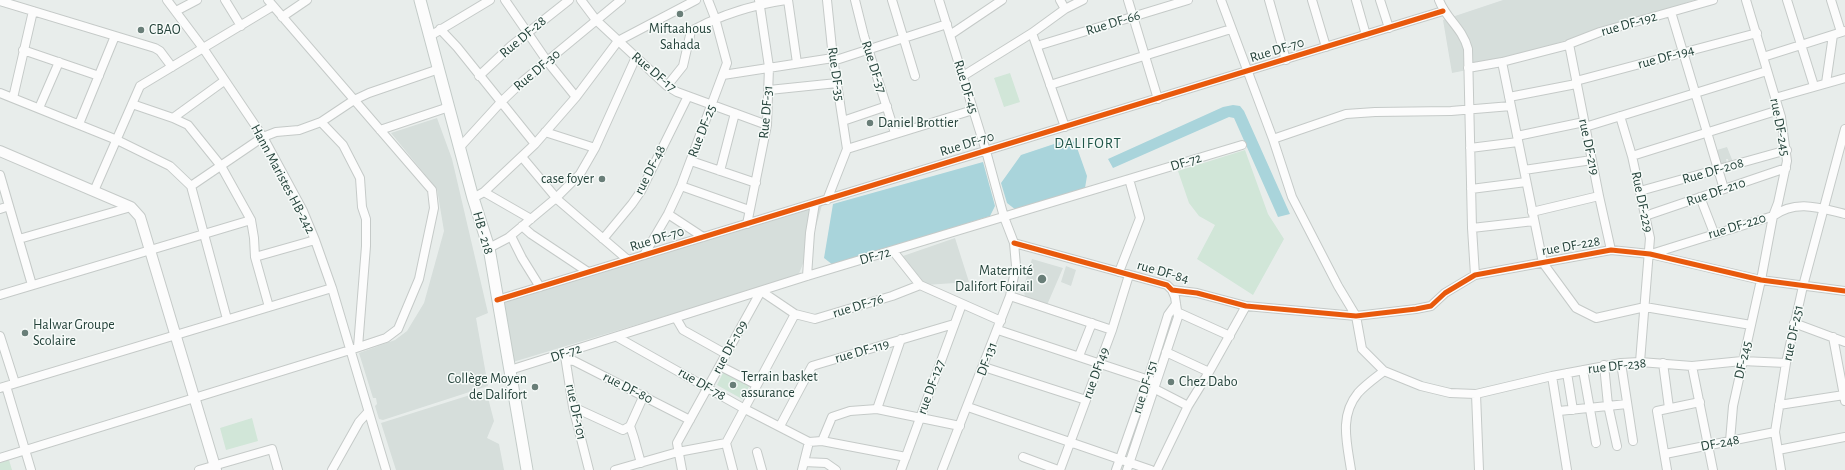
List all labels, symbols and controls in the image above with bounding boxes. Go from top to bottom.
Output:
street label: Rue DF-66 [1084,7,1142,39]
street label: rue DF-192 [1599,8,1659,40]
marker: Miftaahous Sahada [675,9,685,19]
street label: Rue DF-28 [496,13,550,61]
place label: Miftaahous Sahada [649,21,711,54]
place label: CBAO [149,22,181,38]
marker: CBAO [136,25,146,35]
street label: Rue DF-70 [1248,34,1306,66]
street label: Rue DF-37 [858,39,890,95]
street label: rue DF-194 [1636,41,1696,73]
street label: Rue DF-30 [510,46,564,94]
street label: Rue DF-35 [824,46,848,102]
street label: Rue DF-17 [628,48,680,96]
street label: Rue DF-45 [950,58,982,116]
street label: Rue DF-31 [755,85,777,139]
street label: rue DF-245 [1766,97,1794,157]
street label: Rue DF-25 [684,102,720,160]
place label: Daniel Brottier [878,115,958,131]
street label: rue DF-219 [1575,117,1603,177]
marker: Daniel Brottier [865,118,875,128]
street label: Hann Maristes HB-242 [247,121,319,237]
street label: Rue DF-70 [938,128,996,160]
district label: DALIFORT [1054,134,1122,152]
street label: rue DF-48 [630,142,670,198]
street label: DF-72 [1168,149,1204,175]
street label: Rue DF-208 [1680,154,1746,188]
street label: Rue DF-229 [1627,170,1657,234]
place label: case foyer [541,171,594,187]
marker: case foyer [597,174,607,184]
street label: Rue DF-210 [1684,174,1748,210]
street label: rue DF-220 [1706,209,1768,243]
street label: HB - 218 [469,210,497,256]
street label: Rue DF-70 [628,223,686,255]
street label: rue DF-228 [1540,233,1602,259]
street label: DF-72 [857,244,893,268]
street label: rue DF-84 [1135,257,1191,287]
place label: Maternité Dalifort Foirail [955,263,1033,296]
marker: Maternité Dalifort Foirail [1036,273,1048,285]
street label: rue DF-76 [831,290,885,322]
street label: rue DF-251 [1779,303,1807,363]
place label: Halwar Groupe Scolaire [33,317,115,350]
street label: rue DF-109 [708,317,752,377]
marker: Halwar Groupe Scolaire [20,328,30,338]
street label: rue DF-119 [833,335,891,367]
street label: DF-245 [1730,339,1756,381]
street label: DF-72 [548,340,584,366]
street label: DF-131 [973,340,1001,378]
street label: rue DF149 [1079,345,1113,401]
street label: rue DF-238 [1587,355,1647,377]
street label: rue DF-127 [913,357,949,417]
street label: rue DF-151 [1128,358,1162,416]
street label: rue DF-78 [675,364,729,404]
street label: rue DF-80 [600,368,656,408]
place label: Terrain basket assurance [741,369,818,402]
place label: Collège Moyen de Dalifort [447,371,527,404]
place label: Chez Dabo [1179,374,1238,390]
marker: Chez Dabo [1166,377,1176,387]
marker: Terrain basket assurance [728,380,738,390]
marker: Collège Moyen de Dalifort [530,382,540,392]
street label: rue DF-101 [562,382,590,442]
street label: DF-248 [1699,431,1741,455]

